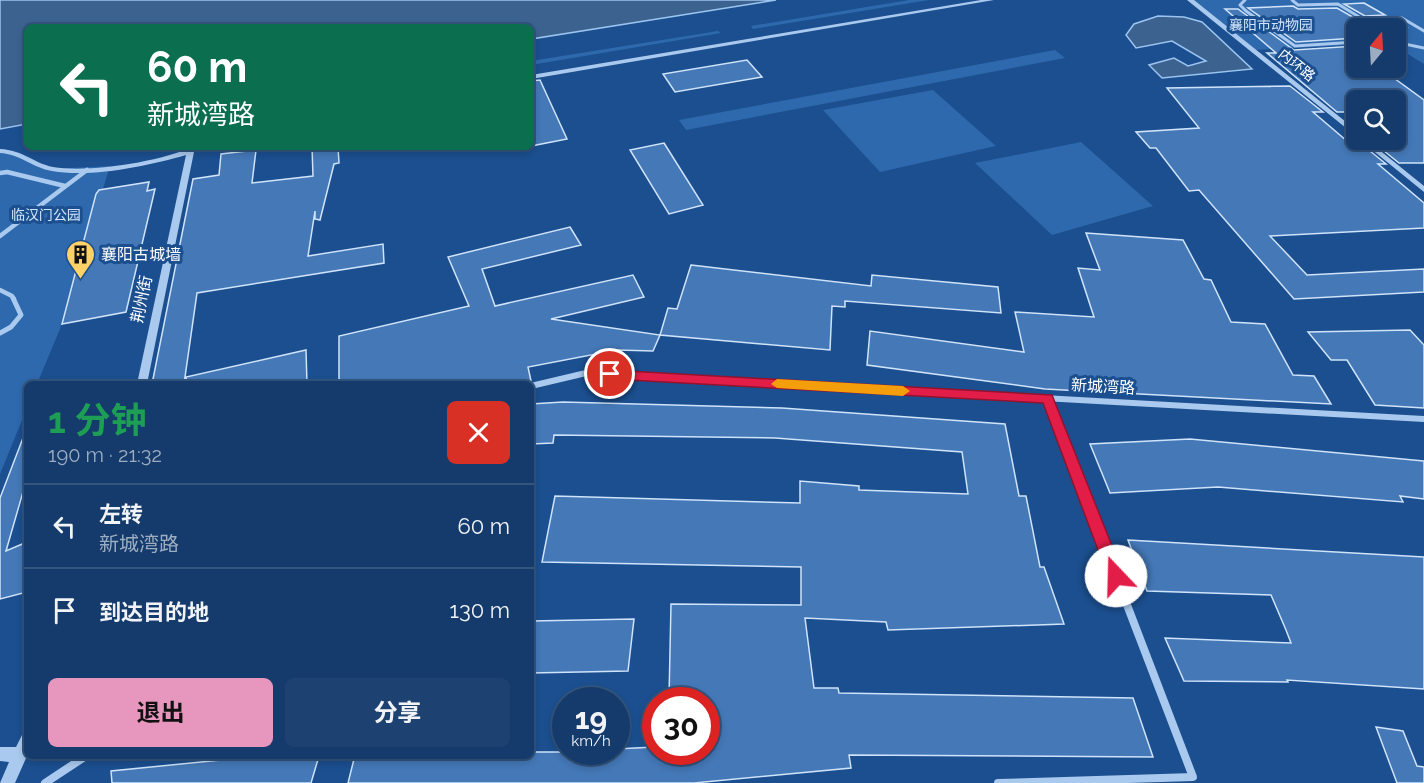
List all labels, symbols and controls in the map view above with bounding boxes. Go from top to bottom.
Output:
park label: 襄阳市动物园 [1229,17,1313,33]
north arrow [1346,18,1406,78]
map controls [1346,18,1406,150]
text: 60 m [147,43,247,92]
street label: 内环路 [1276,46,1318,84]
icon: left [48,48,126,126]
button: search [1346,90,1406,150]
text: 新城湾路 [147,99,255,130]
park label: 临汉门公园 [11,207,81,223]
building icon: 襄阳古城墙 [64,238,96,280]
place label: 襄阳古城墙 [101,245,181,264]
street label: 荆州街 [127,274,156,325]
pin [584,348,635,399]
icon: arrive [593,357,626,390]
street label: 新城湾路 [1071,375,1135,398]
text: 1 分钟 [48,399,146,441]
button: close [447,401,510,464]
text: 190 m · 21:32 [48,443,162,467]
text: 左转 [99,501,143,527]
icon: left [48,510,81,543]
text: 60 m [457,513,510,539]
text: 新城湾路 [99,532,179,556]
position arrow [1084,544,1148,608]
icon: arrive [48,594,81,627]
text: 130 m [450,597,510,623]
text: 到达目的地 [99,599,209,625]
button: 退出 [48,678,273,747]
button: 分享 [285,678,510,747]
speed limit sign: 30 [642,687,720,765]
text: 19 [575,701,607,736]
text: km/h [571,732,611,750]

